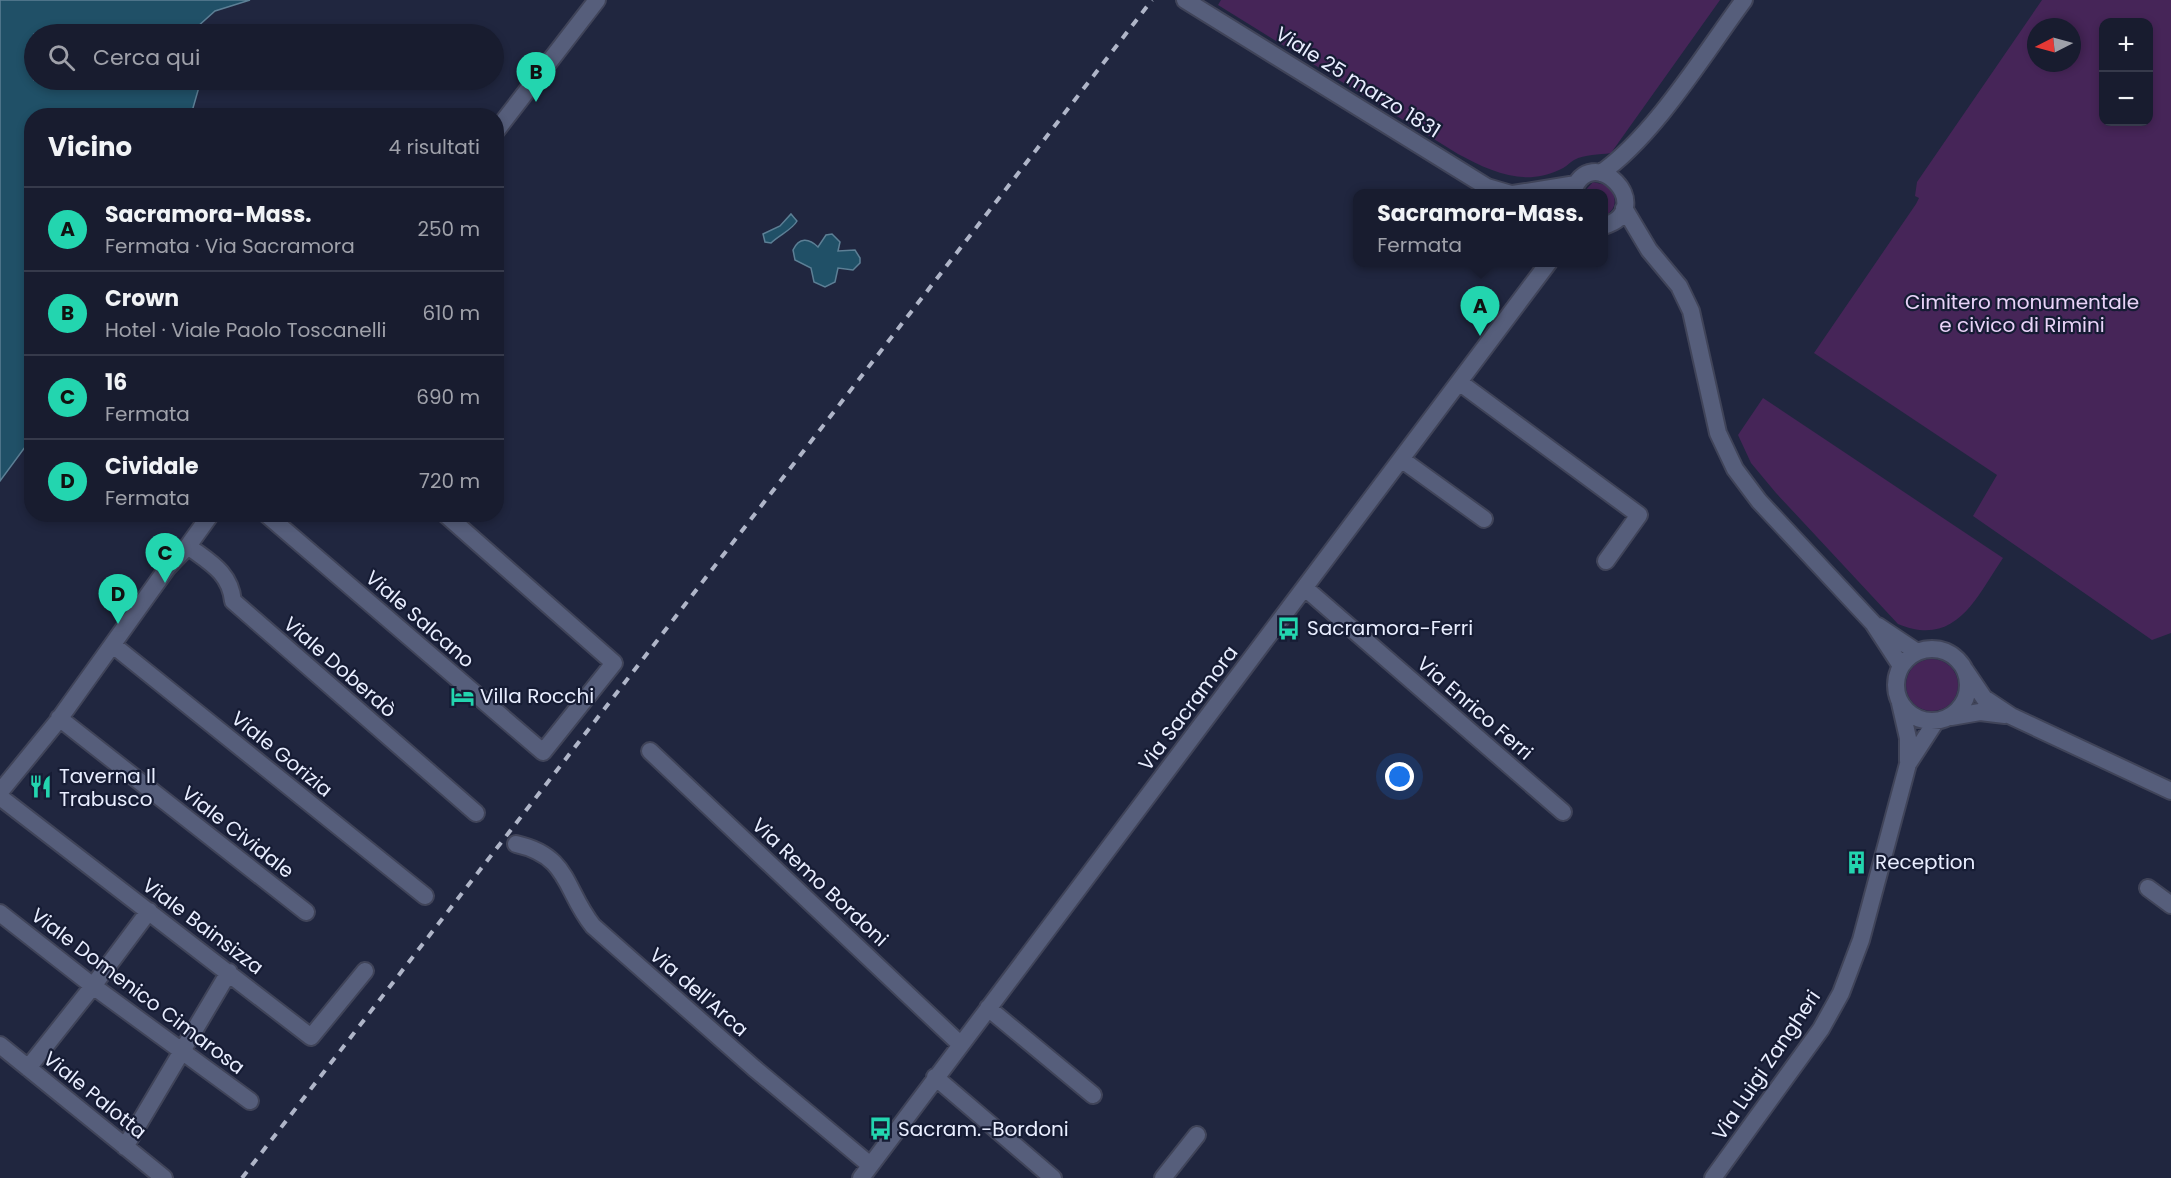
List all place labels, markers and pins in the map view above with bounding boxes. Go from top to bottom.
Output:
pin: B [516,52,556,102]
pin: A [1460,286,1500,336]
pin: C [146,534,184,583]
pin: D [98,574,138,624]
place label: Sacramora-Ferri [1307,614,1473,642]
bus stop icon: Sacramora-Ferri [1276,615,1302,641]
place label: Villa Rocchi [480,682,594,710]
hotel icon: Villa Rocchi [449,683,475,709]
place label: Taverna Il Trabusco [59,762,156,813]
restaurant icon: Taverna Il Trabusco [28,774,54,800]
place label: Reception [1875,848,1975,876]
building icon: Reception [1844,849,1870,875]
place label: Sacram.-Bordoni [898,1115,1069,1143]
bus stop icon: Sacram.-Bordoni [867,1116,893,1142]

